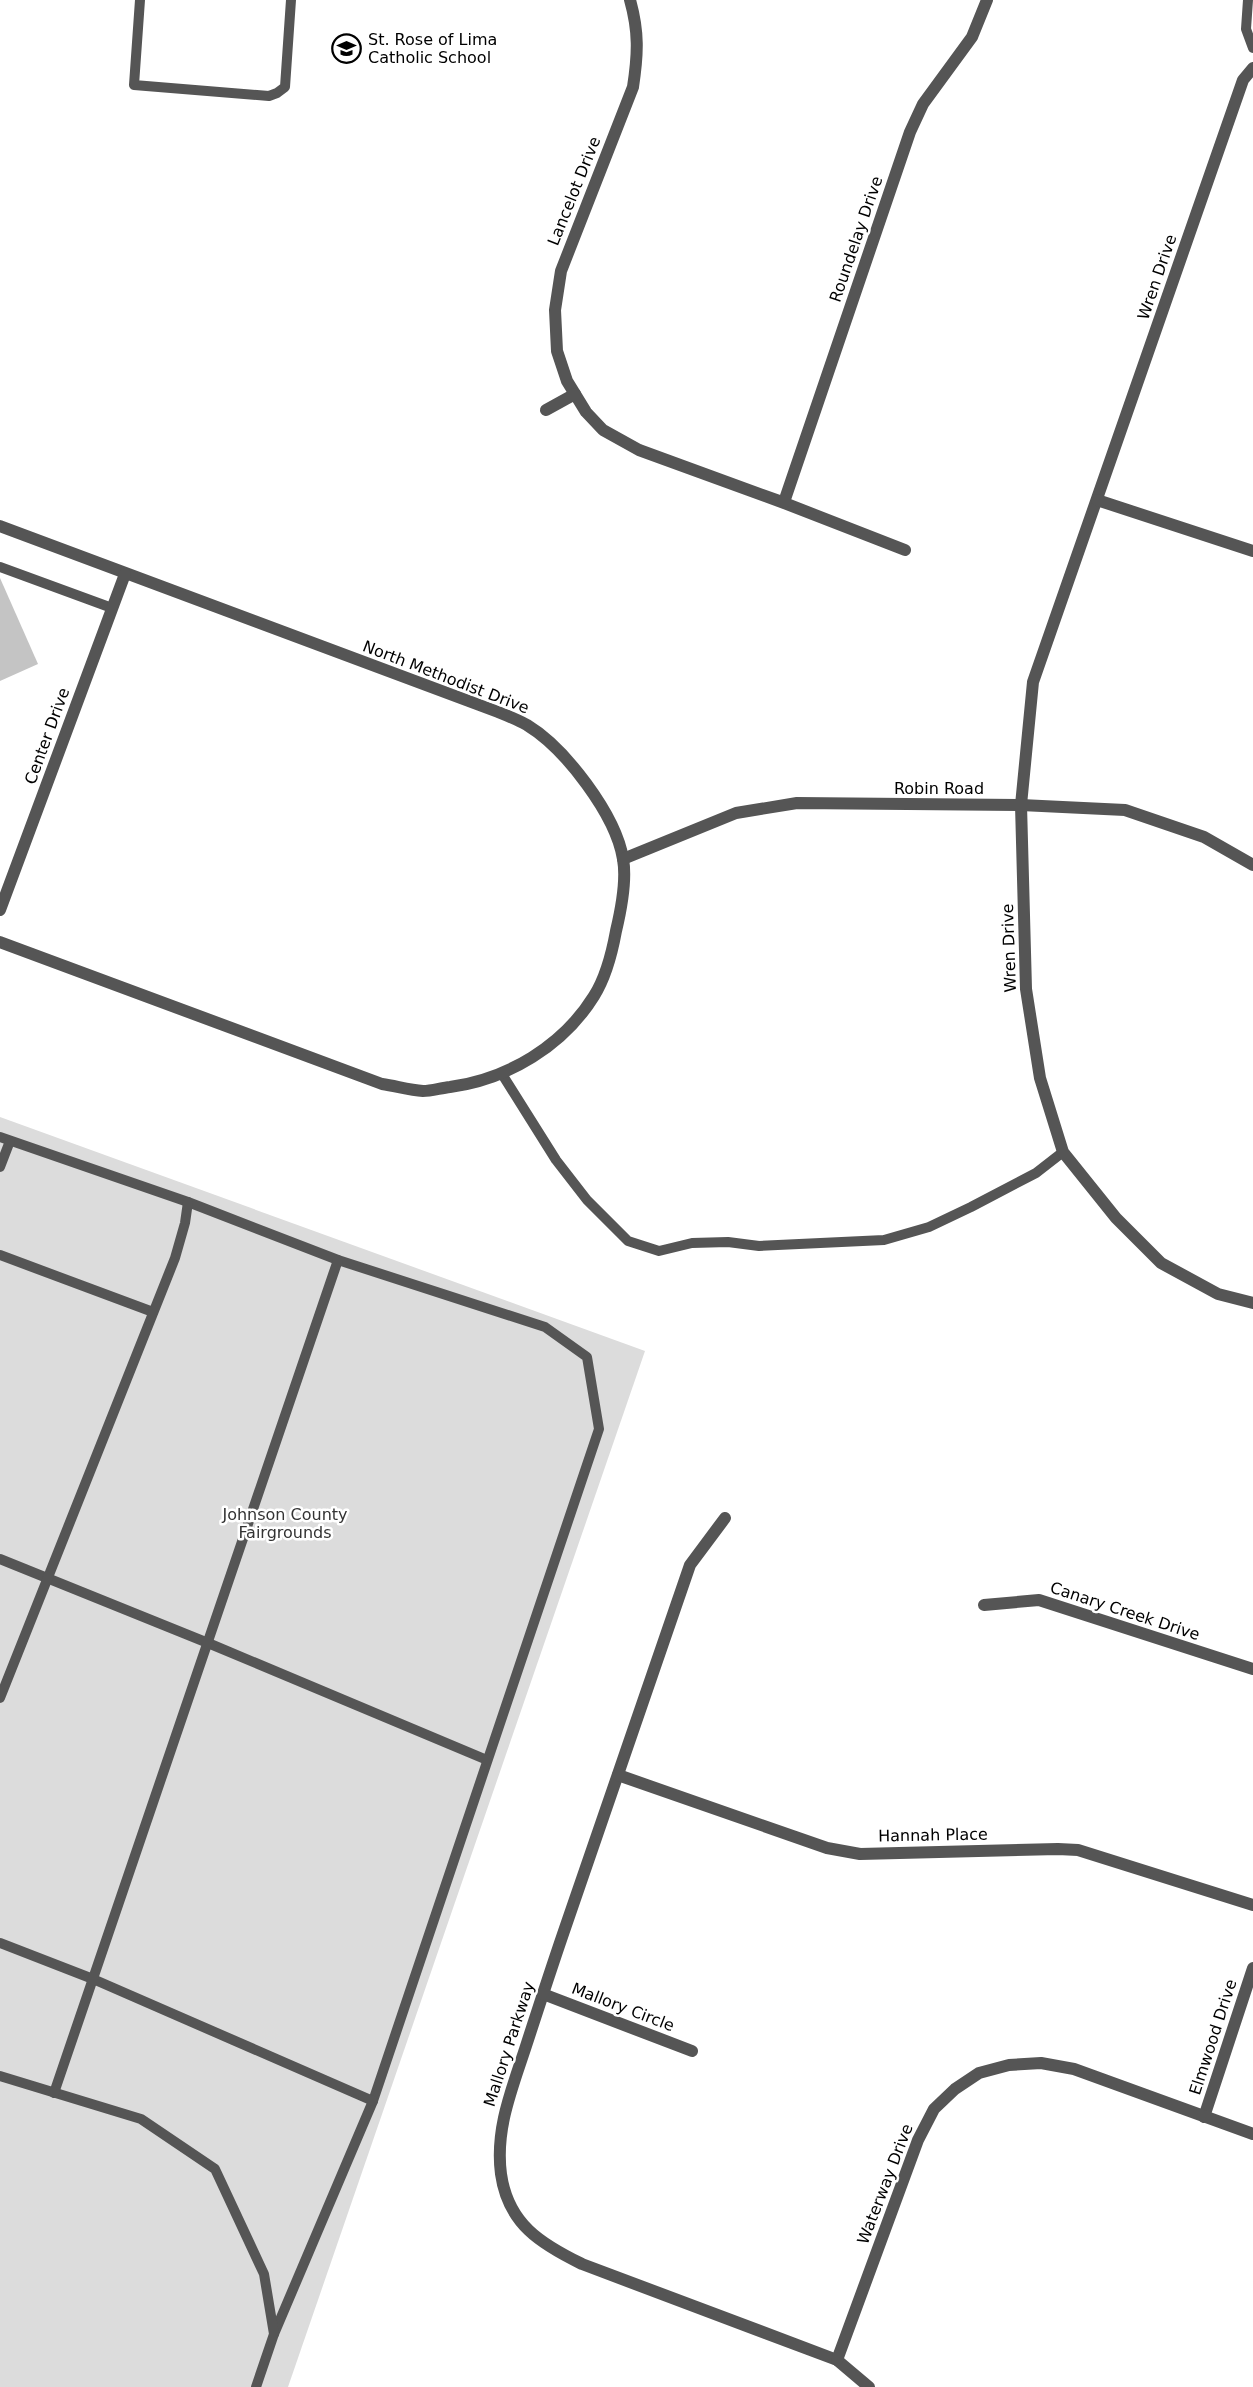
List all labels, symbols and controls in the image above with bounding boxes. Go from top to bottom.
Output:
place label: St. Rose of Lima Catholic School [368,30,497,67]
school or university icon: St. Rose of Lima Catholic School [331,32,363,64]
street label: Lancelot Drive [544,134,604,248]
street label: Roundelay Drive [826,174,886,304]
street label: Wren Drive [1134,232,1180,322]
street label: North Methodist Drive [360,636,532,718]
street label: Center Drive [21,685,73,787]
street label: Robin Road [894,779,984,798]
street label: Wren Drive [998,903,1020,993]
park label: Johnson County Fairgrounds [221,1505,348,1542]
street label: Canary Creek Drive [1048,1578,1202,1644]
street label: Hannah Place [878,1825,988,1845]
street label: Elmwood Drive [1185,1977,1241,2097]
street label: Mallory Parkway [480,1979,538,2109]
street label: Mallory Circle [569,1979,677,2035]
street label: Waterway Drive [853,2121,917,2247]

